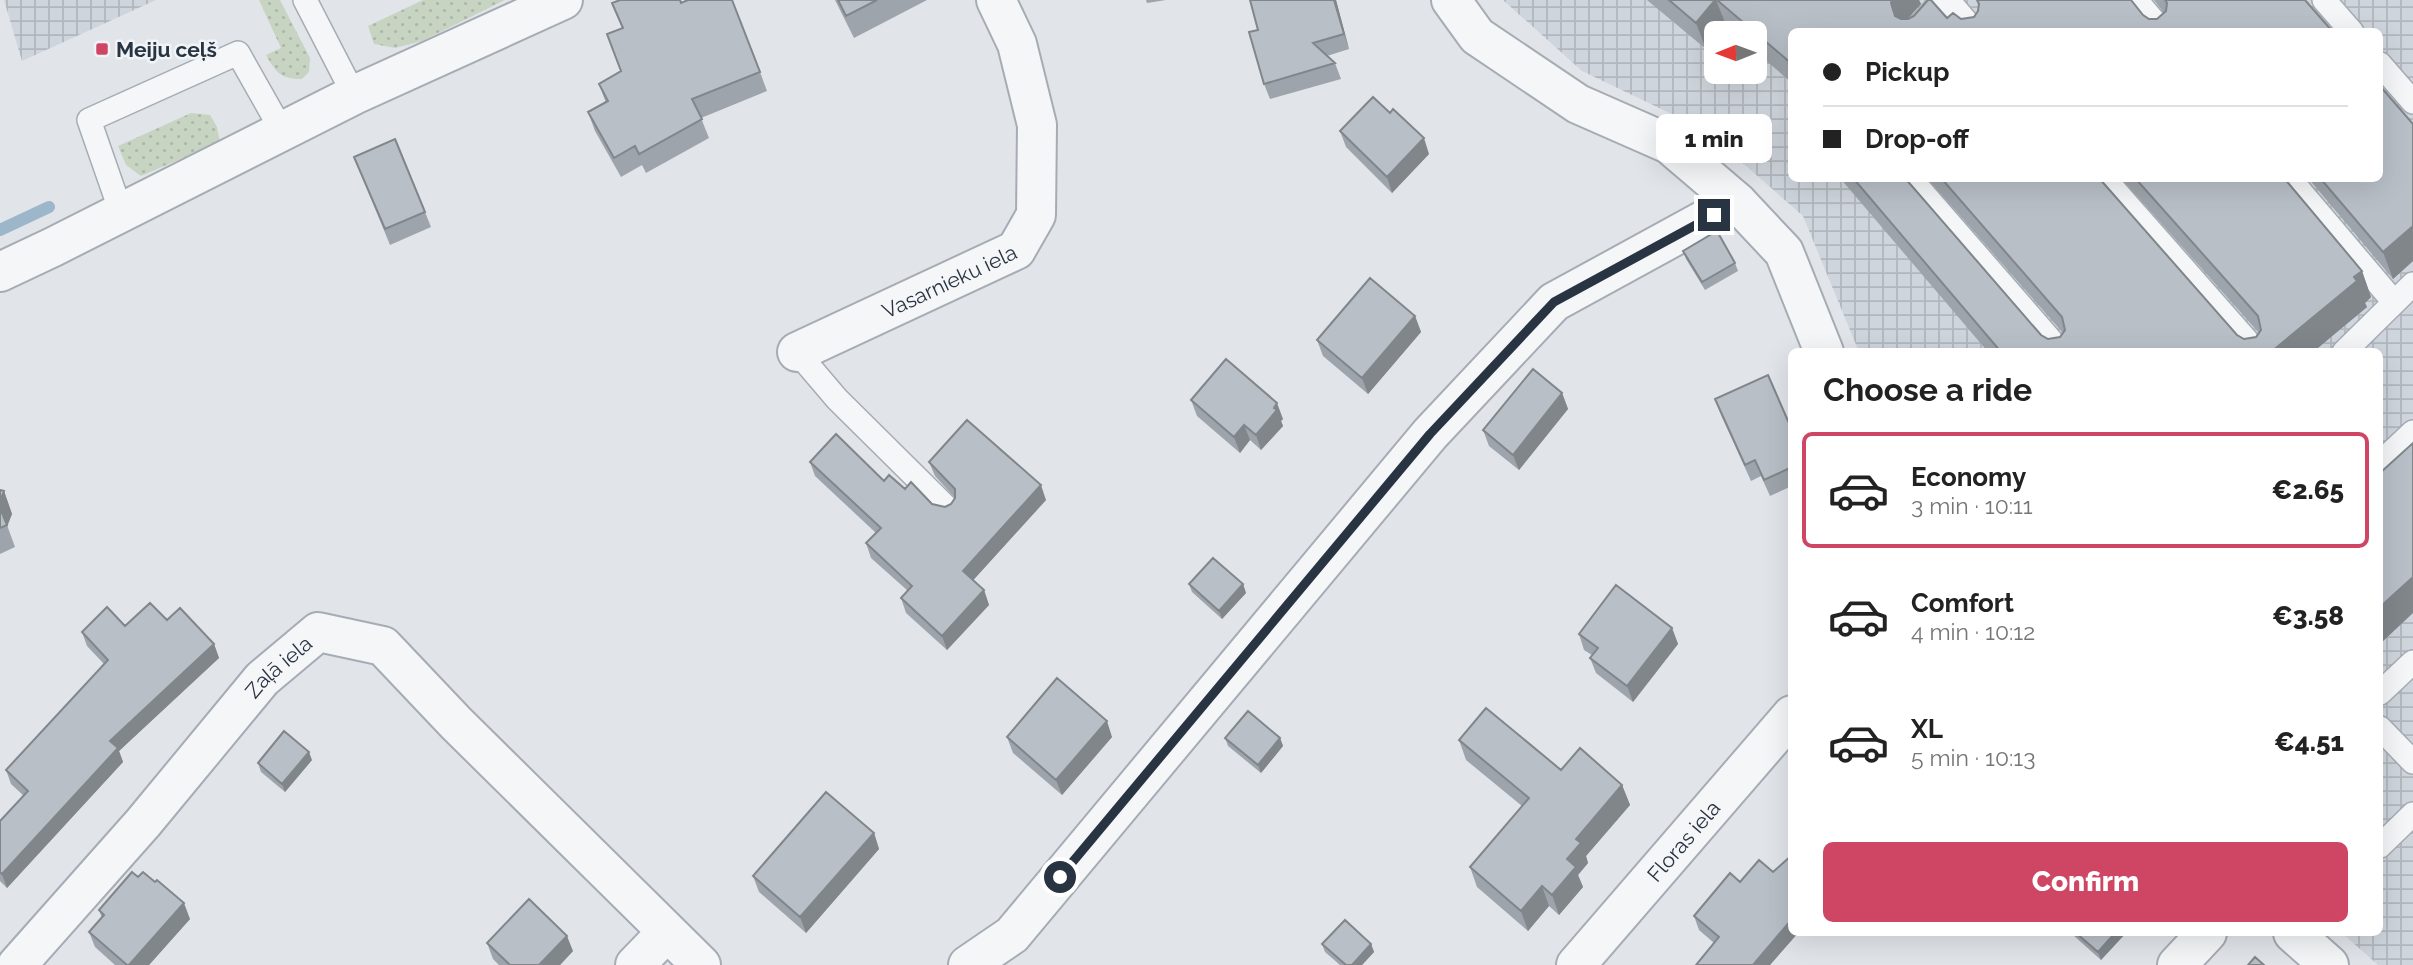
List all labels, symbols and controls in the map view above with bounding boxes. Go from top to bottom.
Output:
north arrow [1704,21,1768,84]
map controls [1704,21,1767,84]
place label: Meiju ceļš [116,37,217,62]
marker: Meiju ceļš [94,41,110,57]
text: Pickup [1865,57,1950,87]
callout: 1 min [1656,114,1772,162]
text: Drop-off [1865,124,1969,154]
text: 1 min [1684,125,1744,152]
route end [1698,199,1730,231]
street label: Vasarnieku iela [878,239,1021,323]
text: Choose a ride [1823,371,2032,408]
icon: car [1827,459,1890,522]
text: Economy [1911,462,2026,492]
text: €2.65 [2272,475,2344,505]
text: 3 min · 10:11 [1911,492,2033,519]
icon: car [1827,585,1890,648]
text: Comfort [1911,588,2014,618]
text: €3.58 [2272,601,2344,631]
text: 4 min · 10:12 [1911,618,2035,645]
street label: Zaļā iela [239,630,317,703]
icon: car [1827,711,1890,774]
text: XL [1911,714,1943,744]
text: €4.51 [2274,727,2344,757]
text: 5 min · 10:13 [1911,744,2035,771]
street label: Floras iela [1641,795,1725,887]
button: Confirm [1823,842,2348,922]
route start [1044,861,1076,893]

